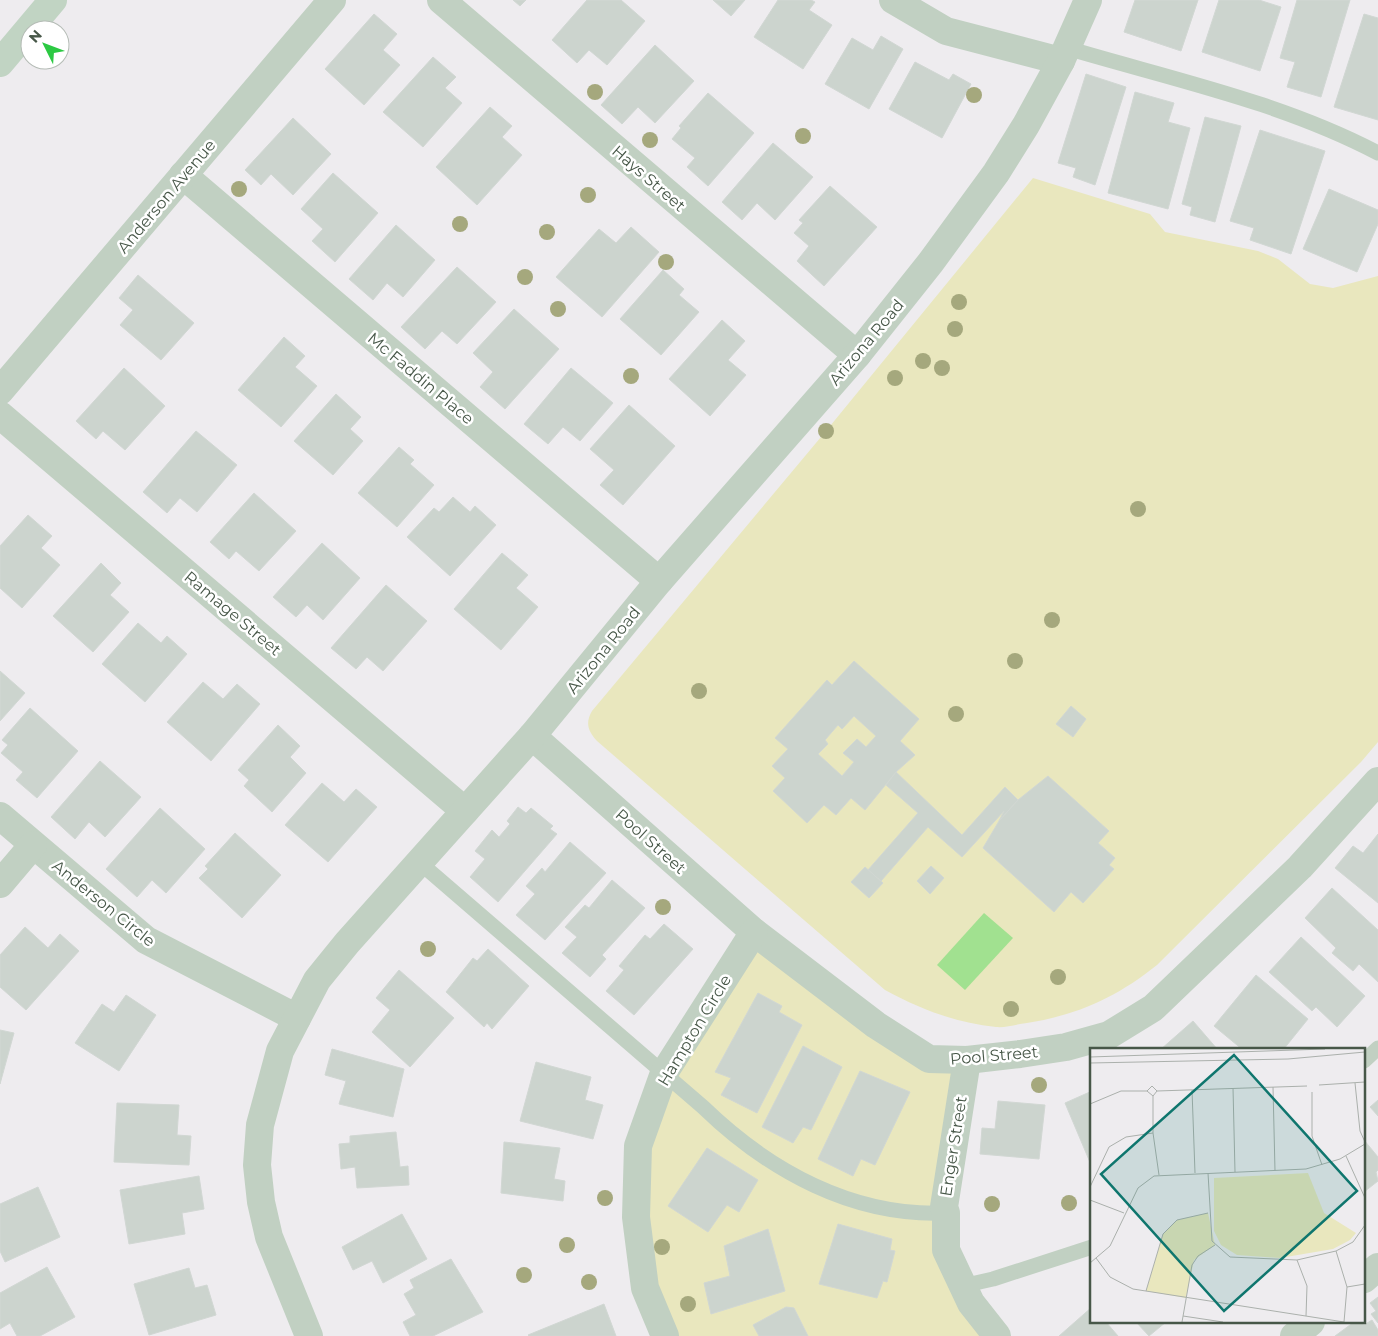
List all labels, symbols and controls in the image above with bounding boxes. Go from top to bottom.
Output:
north arrow [20,20,70,70]
text: N [25,26,46,47]
street label: Anderson Avenue [113,136,219,257]
street label: Hays Street [608,141,690,216]
street label: Arizona Road [825,295,908,389]
street label: Mc Faddin Place [364,329,478,428]
street label: Ramage Street [180,567,285,660]
street label: Arizona Road [563,603,644,698]
street label: Pool Street [612,805,690,878]
street label: Anderson Circle [48,856,159,951]
street label: Hampton Circle [654,971,735,1089]
street label: Pool Street [949,1042,1039,1069]
inset map [1090,1048,1366,1324]
street label: Enger Street [936,1094,971,1198]

